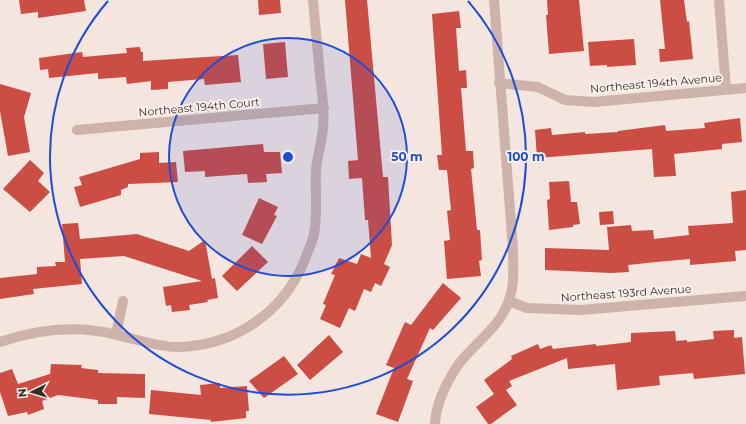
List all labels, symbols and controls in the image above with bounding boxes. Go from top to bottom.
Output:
street label: Northeast 194th Avenue [590,70,723,96]
street label: Northeast 194th Court [138,95,261,119]
text: 50 m [391,149,423,164]
text: 100 m [508,149,544,164]
centre of rings [281,150,295,164]
street label: Northeast 193rd Avenue [560,281,692,305]
north arrow [12,372,52,412]
text: N [15,388,29,398]

